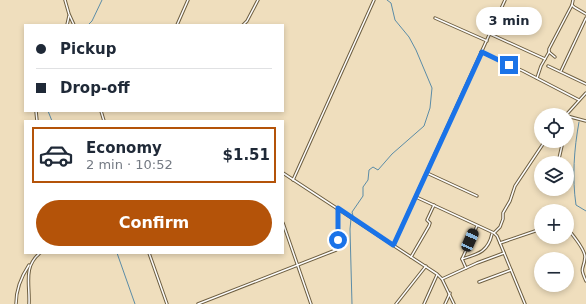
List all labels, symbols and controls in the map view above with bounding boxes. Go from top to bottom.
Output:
callout: 3 min [476,7,542,35]
text: 3 min [489,13,529,28]
text: Pickup [60,40,116,58]
route end [500,56,518,74]
text: Drop-off [60,79,130,97]
map controls [534,108,574,292]
button: locate [534,108,574,148]
icon: car [38,137,74,173]
text: Economy [86,139,162,157]
text: $1.51 [223,146,270,164]
button: layers [534,156,574,196]
text: 2 min · 10:52 [86,157,173,172]
button: Confirm [36,200,272,246]
button: + [534,204,574,244]
car [460,227,480,253]
route start [329,231,347,249]
button: − [534,252,574,292]

